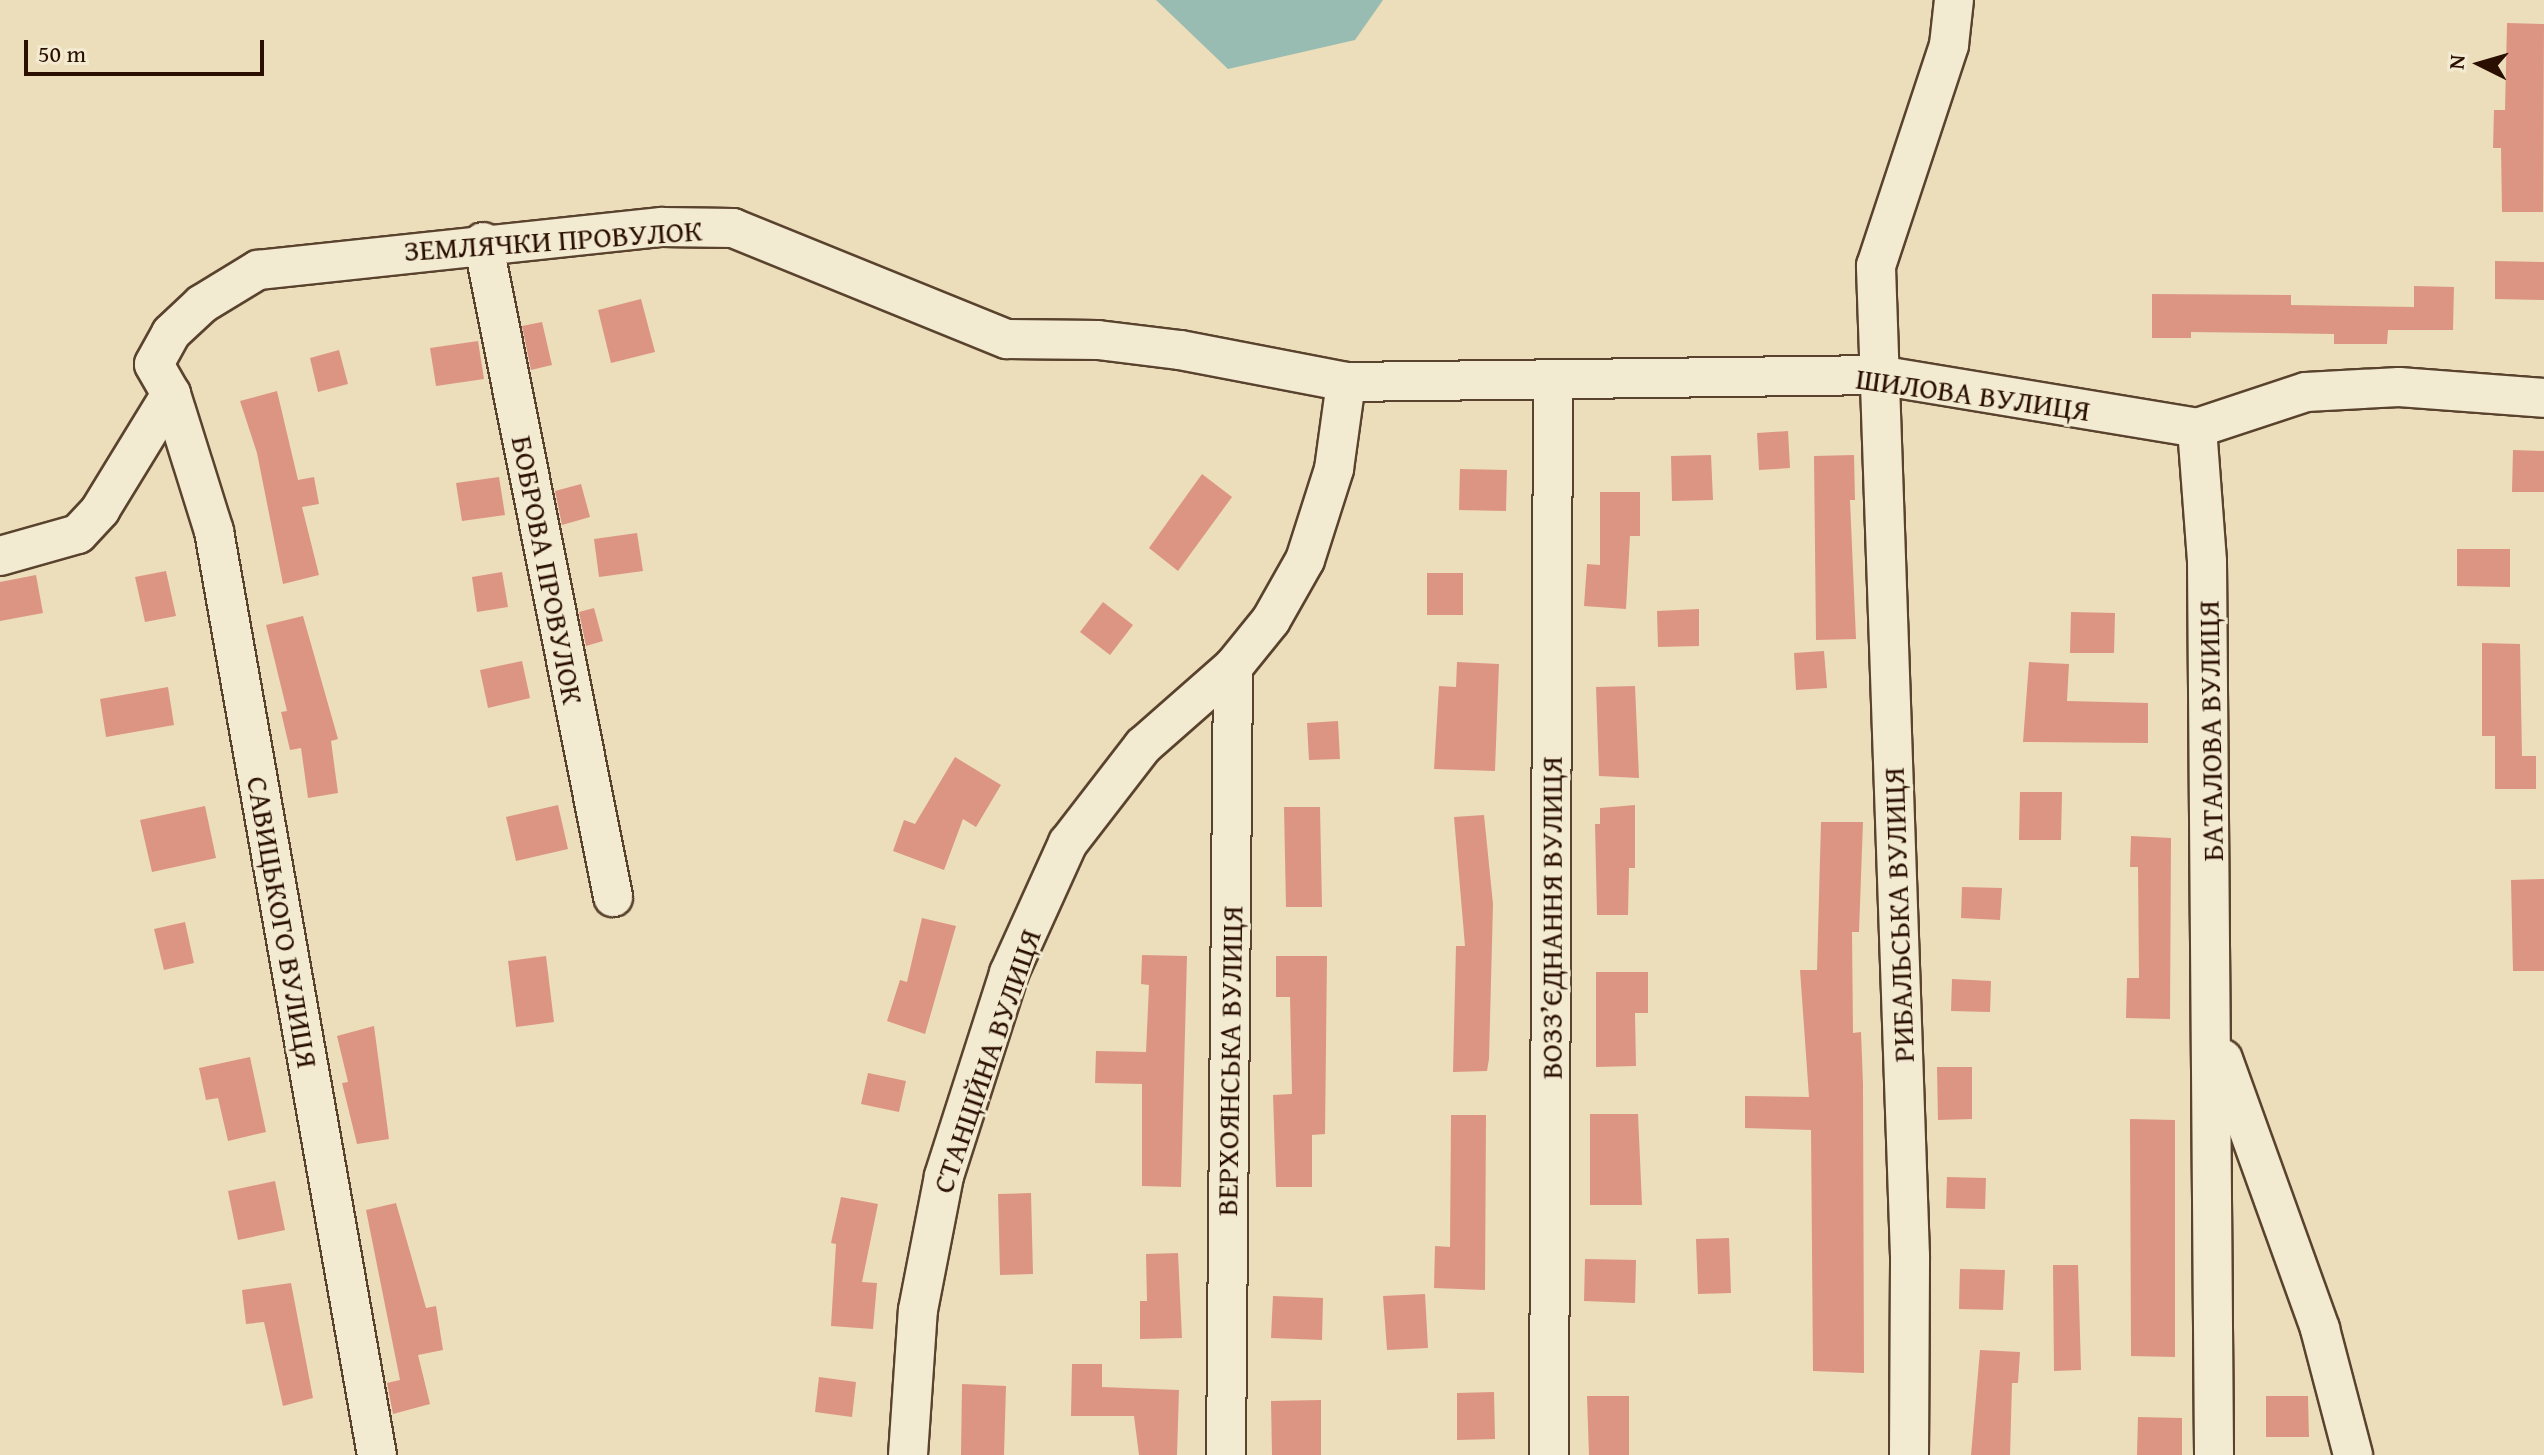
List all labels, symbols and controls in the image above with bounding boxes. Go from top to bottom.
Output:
scale bar [28,24,268,74]
north arrow [2440,24,2520,104]
text: 50 m [38,36,86,71]
text: N [2440,53,2473,71]
street label: ЗЕМЛЯЧКИ ПРОВУЛОК [403,212,703,268]
street label: ШИЛОВА ВУЛИЦЯ [1854,360,2092,428]
street label: БОБРОВА ПРОВУЛОК [504,433,592,707]
street label: БАТАЛОВА ВУЛИЦЯ [2190,600,2230,862]
street label: ВОЗЗ’ЄДНАННЯ ВУЛИЦЯ [1533,757,1569,1079]
street label: РИБАЛЬСЬКА ВУЛИЦЯ [1875,767,1921,1063]
street label: САВИЦЬКОГО ВУЛИЦЯ [240,773,326,1071]
street label: ВЕРХОЯНСЬКА ВУЛИЦЯ [1208,906,1250,1216]
street label: СТАНЦІЙНА ВУЛИЦЯ [924,925,1048,1197]

